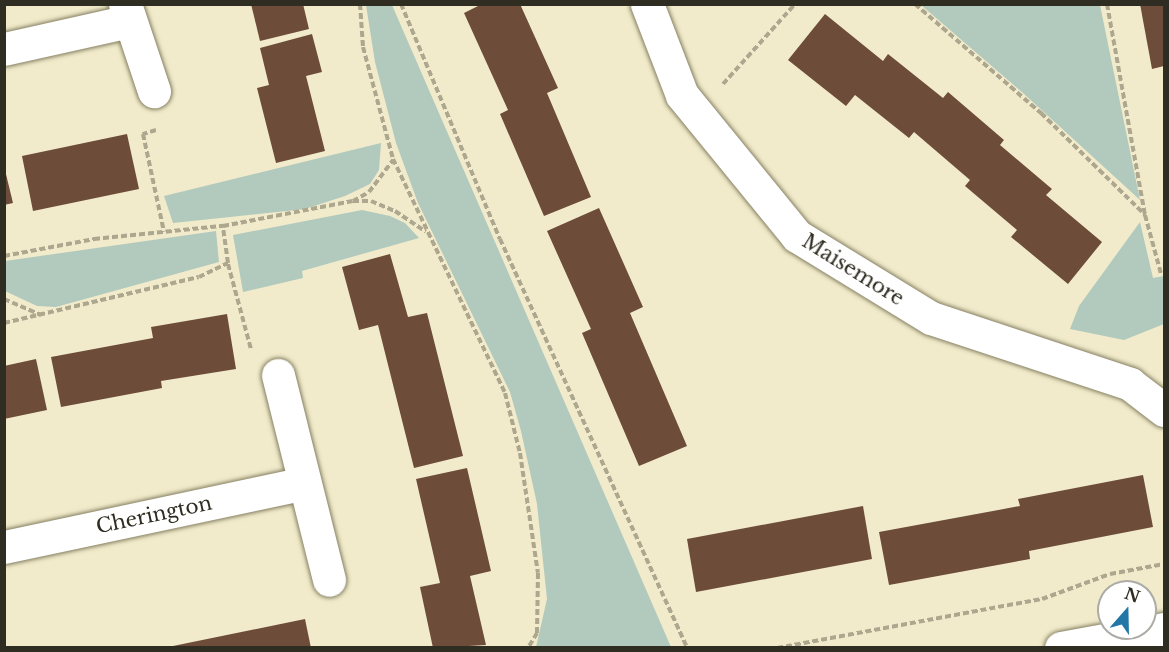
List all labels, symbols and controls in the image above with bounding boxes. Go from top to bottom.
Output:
street label: Maisemore [798,229,908,311]
street label: Cherington [94,491,214,539]
north arrow [1097,580,1157,640]
text: N [1122,583,1143,607]

